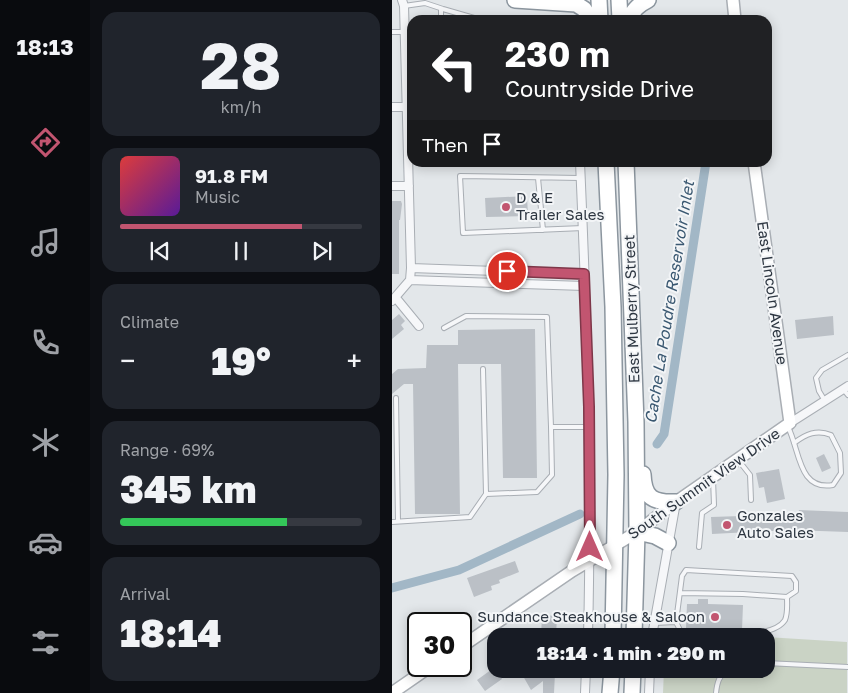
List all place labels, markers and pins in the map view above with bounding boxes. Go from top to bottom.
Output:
place label: D & E Trailer Sales [516,188,605,223]
marker: D & E Trailer Sales [500,201,512,213]
pin [486,250,528,292]
place label: Gonzales Auto Sales [737,506,814,541]
marker: Gonzales Auto Sales [721,519,733,531]
place label: Sundance Steakhouse & Saloon [477,607,705,625]
marker: Sundance Steakhouse & Saloon [709,611,721,623]

